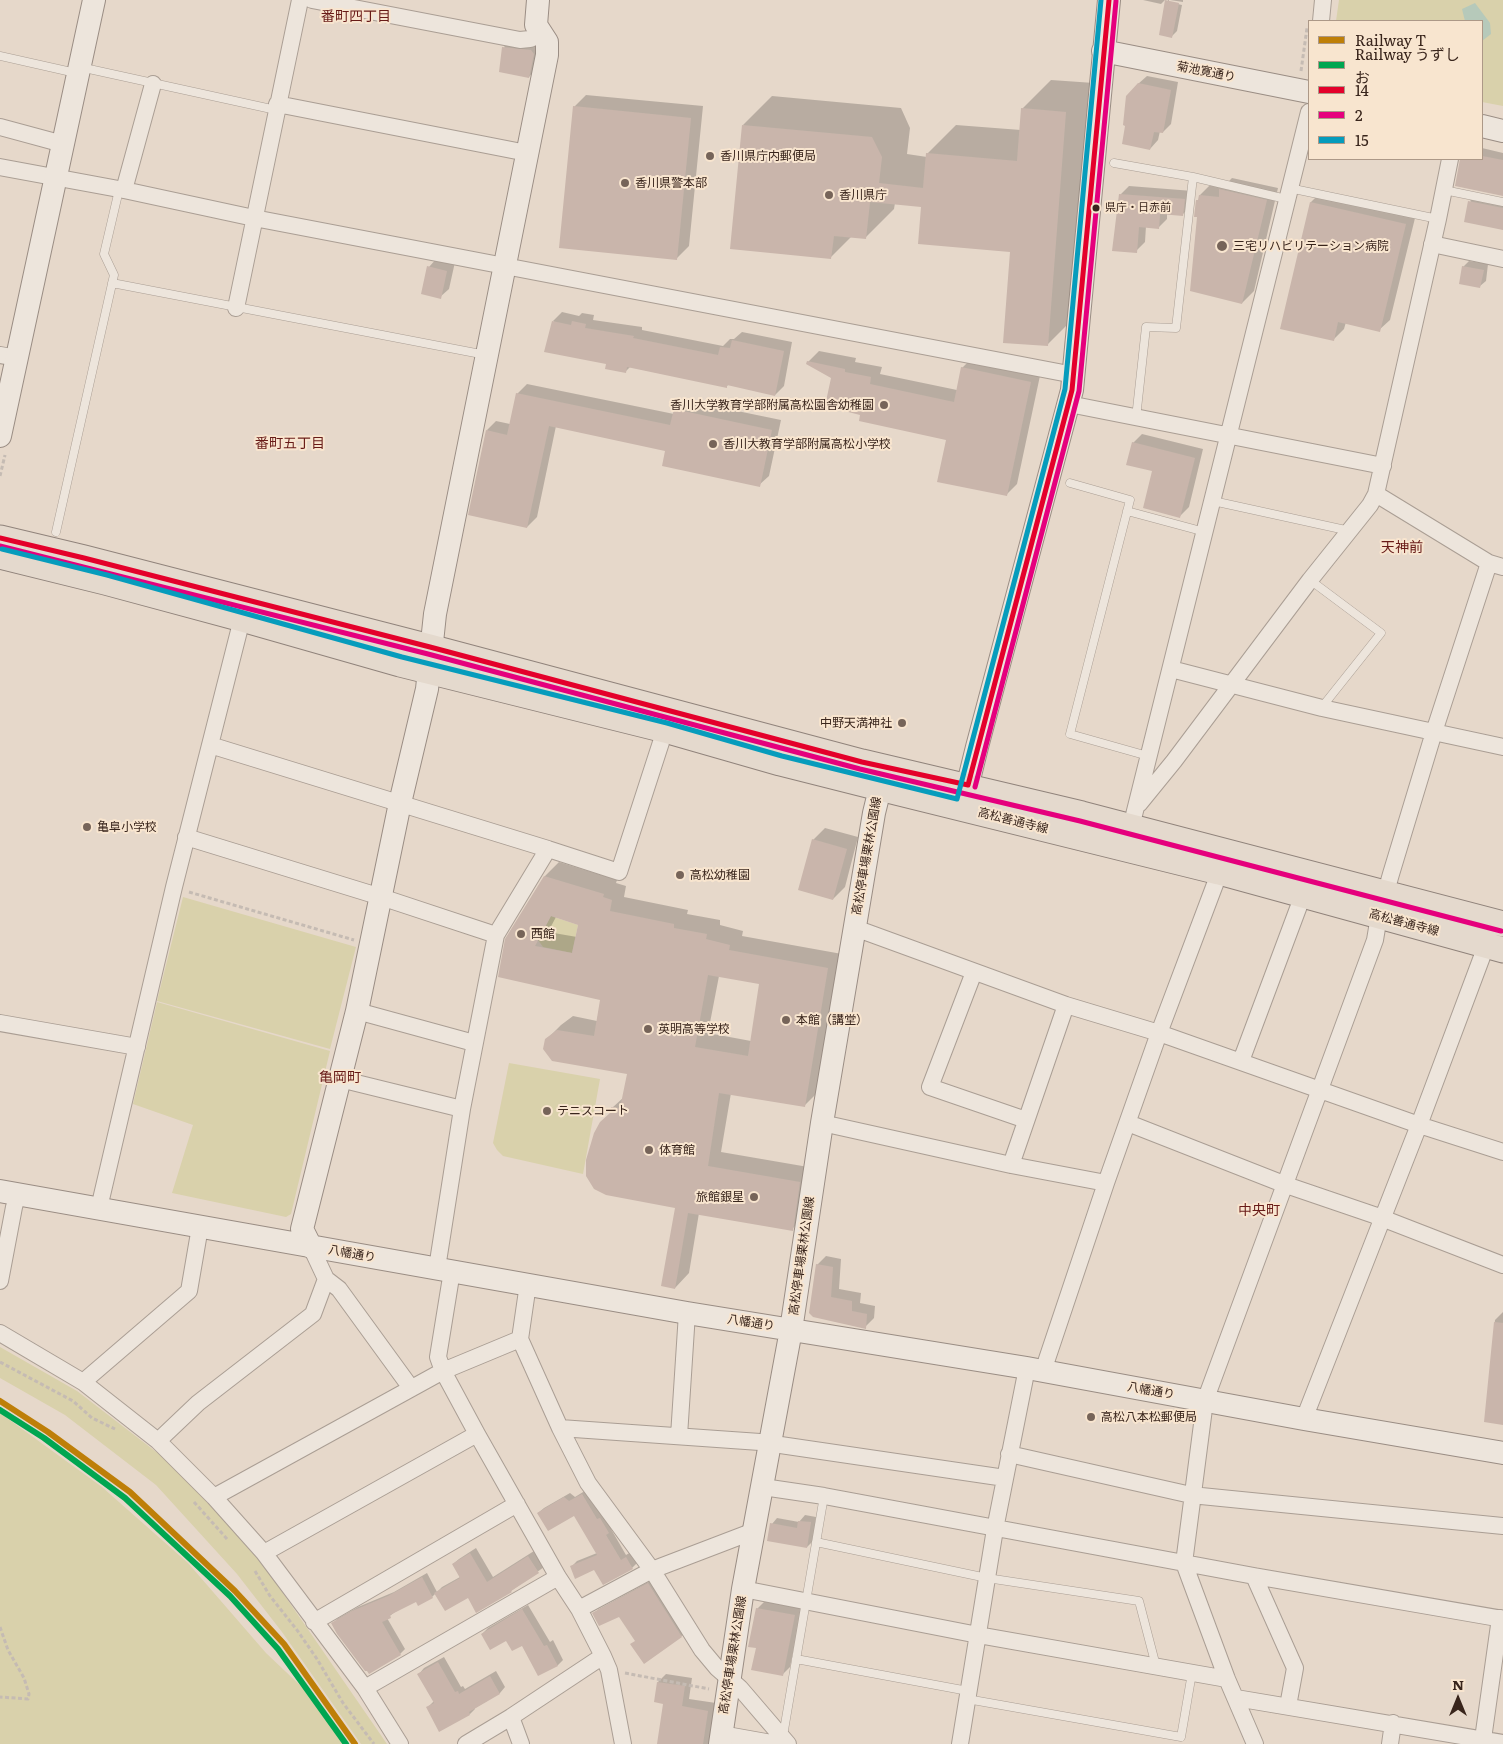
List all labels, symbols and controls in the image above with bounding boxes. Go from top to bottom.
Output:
district label: 番町四丁目 [321,9,391,25]
legend [1308,20,1483,160]
text: Railway T [1355,28,1426,51]
text: Railway うずしお [1355,42,1460,88]
street label: 菊池寛通り [1175,59,1237,85]
text: 14 [1355,78,1369,101]
text: 2 [1355,103,1363,126]
text: 15 [1355,128,1369,151]
place label: 香川県庁内郵便局 [720,149,816,163]
marker: 香川県庁内郵便局 [704,150,716,162]
place label: 香川県警本部 [635,176,707,190]
marker: 香川県警本部 [619,177,631,189]
place label: 香川県庁 [839,188,887,202]
marker: 香川県庁 [823,189,835,201]
place label: 県庁・日赤前 [1105,201,1171,215]
marker: 県庁・日赤前 [1091,203,1101,213]
marker: 三宅リハビリテーション病院 [1215,239,1229,253]
place label: 三宅リハビリテーション病院 [1233,239,1389,253]
place label: 香川大学教育学部附属高松園舎幼稚園 [670,398,874,412]
marker: 香川大学教育学部附属高松園舎幼稚園 [878,399,890,411]
district label: 番町五丁目 [255,436,325,452]
place label: 香川大教育学部附属高松小学校 [723,437,891,451]
marker: 香川大教育学部附属高松小学校 [707,438,719,450]
district label: 天神前 [1381,540,1423,556]
place label: 中野天満神社 [820,716,892,730]
marker: 中野天満神社 [896,717,908,729]
street label: 高松停車場栗林公園線 [849,796,885,916]
street label: 高松善通寺線 [976,805,1050,837]
place label: 亀阜小学校 [97,820,157,834]
marker: 亀阜小学校 [81,821,93,833]
place label: 高松幼稚園 [690,868,750,882]
marker: 高松幼稚園 [674,869,686,881]
street label: 高松善通寺線 [1367,907,1441,939]
place label: 西館 [531,927,555,941]
marker: 西館 [515,928,527,940]
place label: 本館（講堂） [796,1013,868,1027]
marker: 本館（講堂） [780,1014,792,1026]
place label: 英明高等学校 [658,1022,730,1036]
marker: 英明高等学校 [642,1023,654,1035]
district label: 亀岡町 [319,1070,361,1086]
place label: テニスコート [557,1104,629,1118]
marker: テニスコート [541,1105,553,1117]
place label: 体育館 [659,1143,695,1157]
marker: 体育館 [643,1144,655,1156]
place label: 旅館銀星 [696,1190,744,1204]
marker: 旅館銀星 [748,1191,760,1203]
street label: 高松停車場栗林公園線 [787,1196,817,1316]
district label: 中央町 [1238,1203,1280,1219]
street label: 八幡通り [327,1243,377,1265]
street label: 八幡通り [726,1312,776,1334]
street label: 八幡通り [1126,1380,1176,1402]
place label: 高松八本松郵便局 [1101,1410,1197,1424]
marker: 高松八本松郵便局 [1085,1411,1097,1423]
street label: 高松停車場栗林公園線 [717,1595,749,1715]
north arrow [1433,1674,1483,1724]
text: N [1452,1674,1464,1694]

